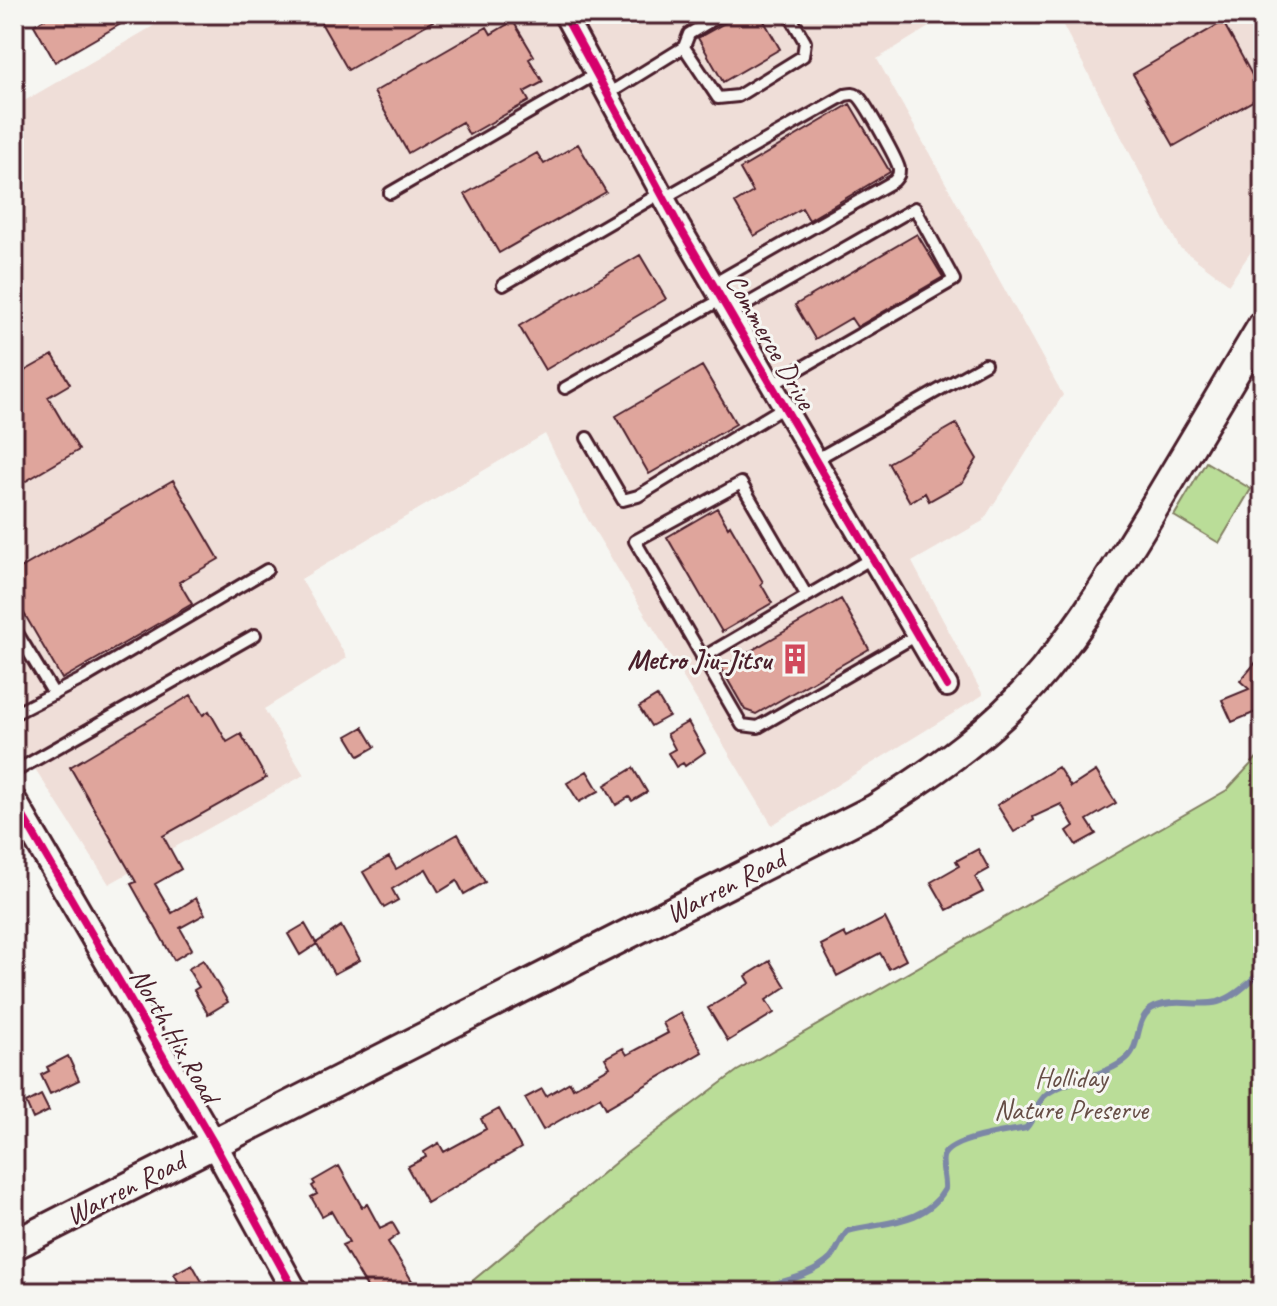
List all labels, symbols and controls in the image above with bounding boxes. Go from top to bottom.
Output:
street label: Commerce Drive [718,267,825,417]
place label: Metro Jiu-Jitsu [627,642,774,677]
building icon: Metro Jiu-Jitsu [778,642,812,676]
street label: Warren Road [660,839,794,931]
street label: North Hix Road [122,961,230,1112]
park label: Holliday Nature Preserve [994,1060,1150,1127]
street label: Warren Road [60,1141,194,1233]

